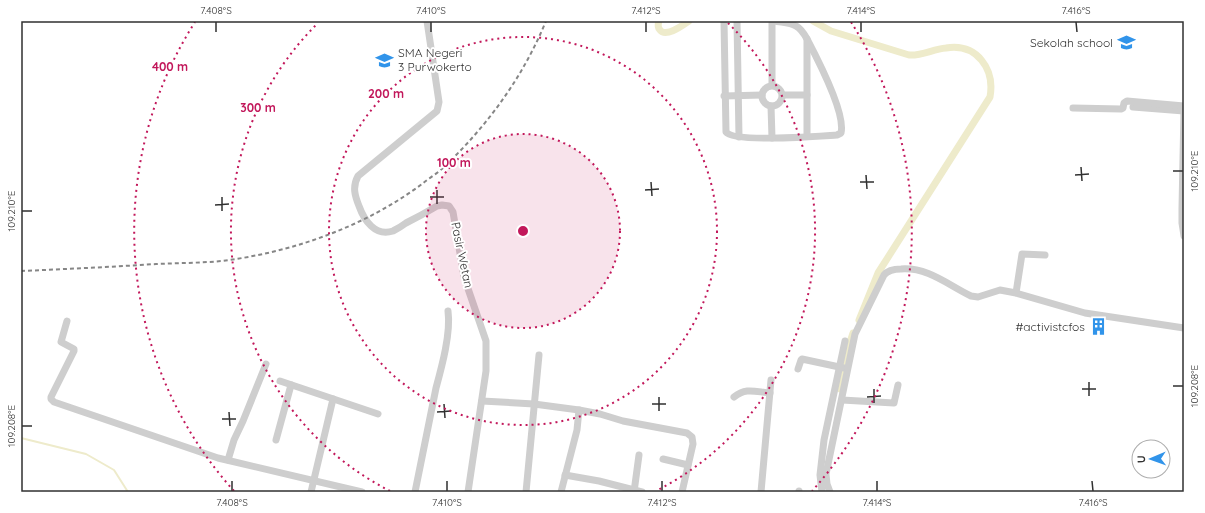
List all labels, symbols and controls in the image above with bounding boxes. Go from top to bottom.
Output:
text: 7.408°S [200,4,232,17]
text: 7.410°S [416,4,446,17]
text: 7.412°S [631,4,661,17]
text: 7.414°S [847,4,876,17]
text: 7.416°S [1061,4,1091,17]
school or university icon: Sekolah school [1116,33,1136,53]
place label: Sekolah school [1030,35,1113,50]
place label: SMA Negeri 3 Purwokerto [398,45,472,74]
school or university icon: SMA Negeri 3 Purwokerto [375,50,395,70]
text: 400 m [152,59,188,74]
text: 200 m [368,86,404,101]
text: 300 m [240,100,276,115]
text: 109.210°E [1188,150,1201,191]
text: 100 m [437,155,471,170]
text: 109.210°E [5,190,18,231]
street label: Pasir Wetan [448,221,477,289]
centre of rings [516,224,530,238]
building icon: #activistcfos [1088,317,1108,337]
place label: #activistcfos [1016,319,1085,334]
text: 109.208°E [1188,364,1201,407]
text: 109.208°E [5,404,18,447]
north arrow [1131,439,1171,479]
text: U [1134,455,1148,463]
text: 7.408°S [216,496,248,509]
text: 7.410°S [432,496,462,509]
text: 7.412°S [647,496,677,509]
text: 7.414°S [863,496,892,509]
text: 7.416°S [1078,496,1108,509]

